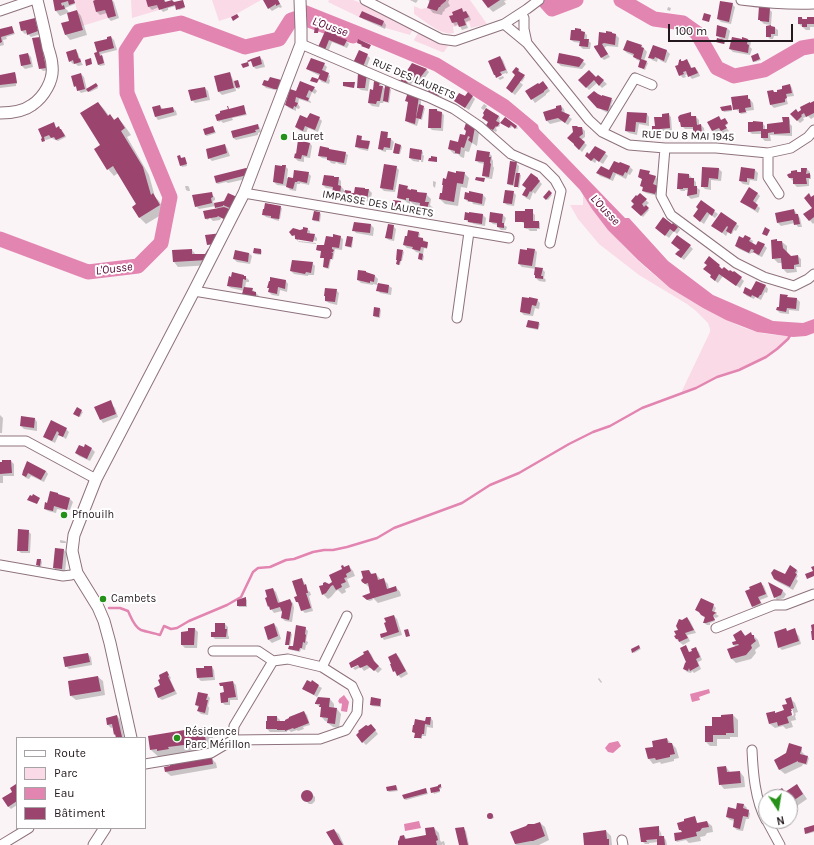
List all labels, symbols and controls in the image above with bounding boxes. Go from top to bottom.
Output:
water label: L'Ousse [310,14,350,40]
scale bar [670,16,795,42]
text: 100 m [675,24,707,38]
street label: RUE DES LAURETS [370,56,458,102]
street label: RUE DU 8 MAI 1945 [641,128,735,144]
place label: Lauret [292,130,324,144]
marker: Lauret [279,132,289,142]
street label: IMPASSE DES LAURETS [321,188,435,220]
water label: L'Ousse [587,192,623,228]
water label: L'Ousse [95,260,133,278]
place label: Pfnouilh [72,508,114,522]
marker: Pfnouilh [59,510,69,520]
place label: Cambets [111,592,156,606]
marker: Cambets [98,594,108,604]
place label: Résidence Parc Mérillon [185,725,250,751]
marker: Résidence Parc Mérillon [172,733,182,743]
legend [16,737,146,829]
text: Route [54,746,86,760]
text: Parc [54,766,78,780]
text: Eau [54,786,75,800]
north arrow [758,789,798,829]
text: Bâtiment [54,806,105,820]
text: N [775,813,786,827]

